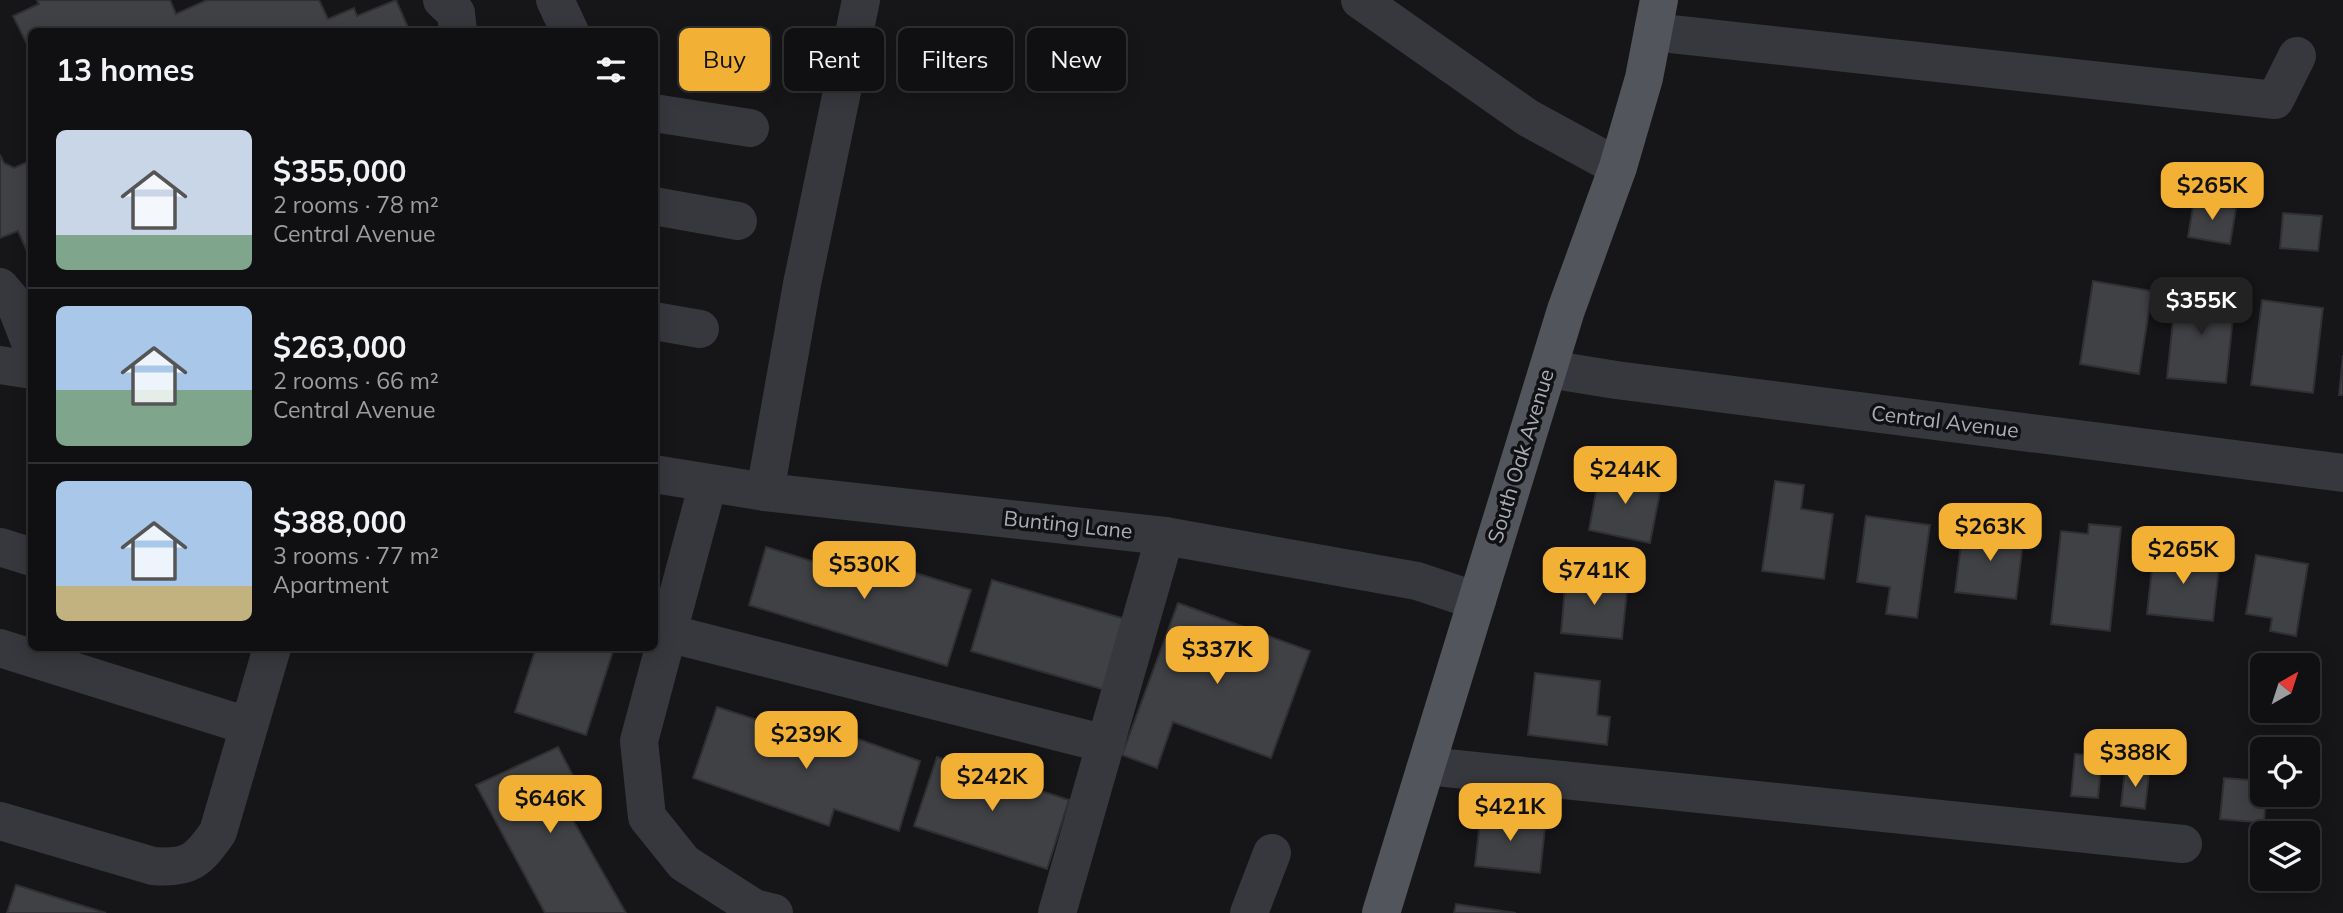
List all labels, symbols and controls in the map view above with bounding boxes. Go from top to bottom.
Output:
chip: Buy [679,28,770,91]
chip: Rent [784,28,884,91]
chip: Filters [898,28,1013,91]
chip: New [1027,28,1126,91]
text: 13 homes [56,51,195,89]
icon: filters [592,51,630,89]
text: $355,000 [273,152,406,190]
icon: home [112,158,196,242]
pin: $265K [2163,162,2261,222]
text: $265K [2177,170,2247,199]
text: 2 rooms · 78 m² [273,190,439,219]
text: Central Avenue [273,219,436,248]
pin: $355K [2152,278,2250,337]
text: $355K [2166,285,2236,314]
text: $263,000 [273,328,406,366]
icon: home [112,334,196,418]
text: 2 rooms · 66 m² [273,366,439,395]
street label: South Oak Avenue [1481,366,1559,546]
text: Central Avenue [273,395,436,424]
street label: Central Avenue [1870,399,2020,443]
pin: $244K [1576,447,1674,506]
text: $244K [1590,454,1660,483]
text: $388,000 [273,503,406,541]
street label: Bunting Lane [1002,504,1134,544]
pin: $263K [1941,504,2039,563]
icon: home [112,509,196,593]
text: $263K [1955,511,2025,540]
pin: $265K [2134,526,2232,586]
text: $265K [2148,534,2218,563]
text: 3 rooms · 77 m² [273,541,439,570]
pin: $530K [815,542,913,601]
pin: $741K [1545,548,1643,607]
text: $530K [829,549,899,578]
text: $741K [1559,555,1629,584]
text: Apartment [273,570,389,599]
pin: $337K [1168,626,1266,686]
text: $337K [1182,634,1252,663]
north arrow [2250,653,2320,723]
map controls [2250,653,2320,891]
pin: $239K [757,712,855,771]
text: $239K [771,719,841,748]
pin: $388K [2086,730,2184,789]
text: $388K [2100,737,2170,766]
button: locate [2250,737,2320,807]
pin: $242K [943,754,1041,813]
text: $242K [957,761,1027,790]
pin: $646K [501,776,599,835]
text: $646K [515,783,585,812]
pin: $421K [1461,784,1559,843]
text: $421K [1475,791,1545,820]
button: layers [2250,821,2320,891]

